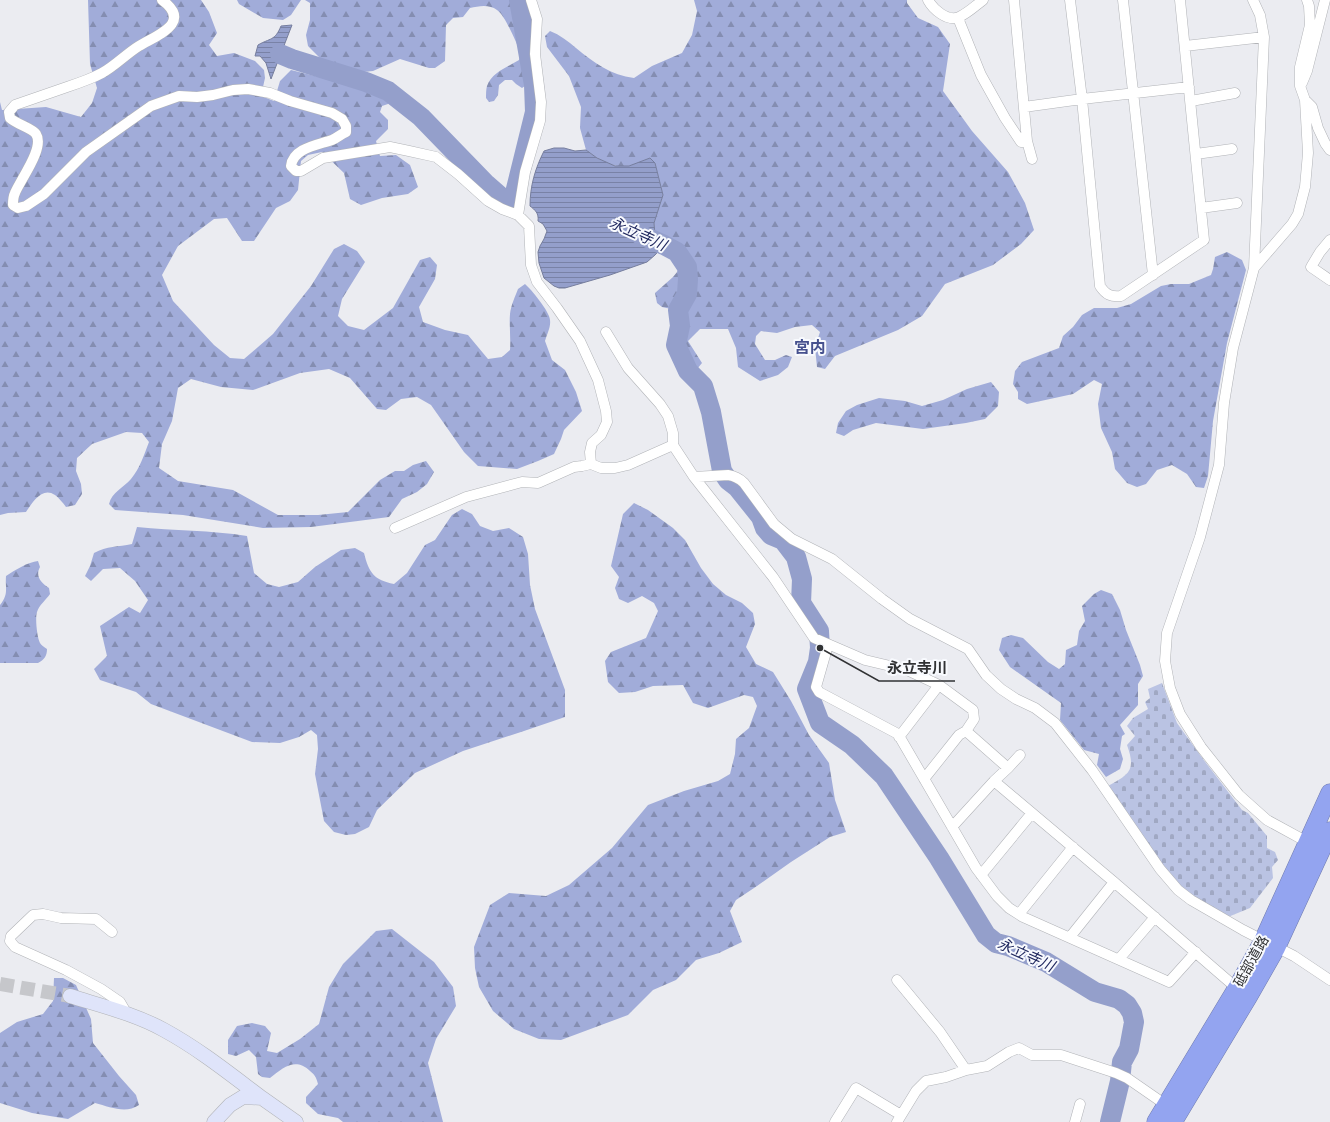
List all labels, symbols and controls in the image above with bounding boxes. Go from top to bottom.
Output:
water label: 永立寺川 [607,214,671,255]
district label: 宮内 [794,338,826,357]
callout: 永立寺川 [879,654,955,681]
text: 永立寺川 [887,659,947,677]
street label: 砥部道路 [1230,933,1272,990]
water label: 永立寺川 [995,935,1059,976]

